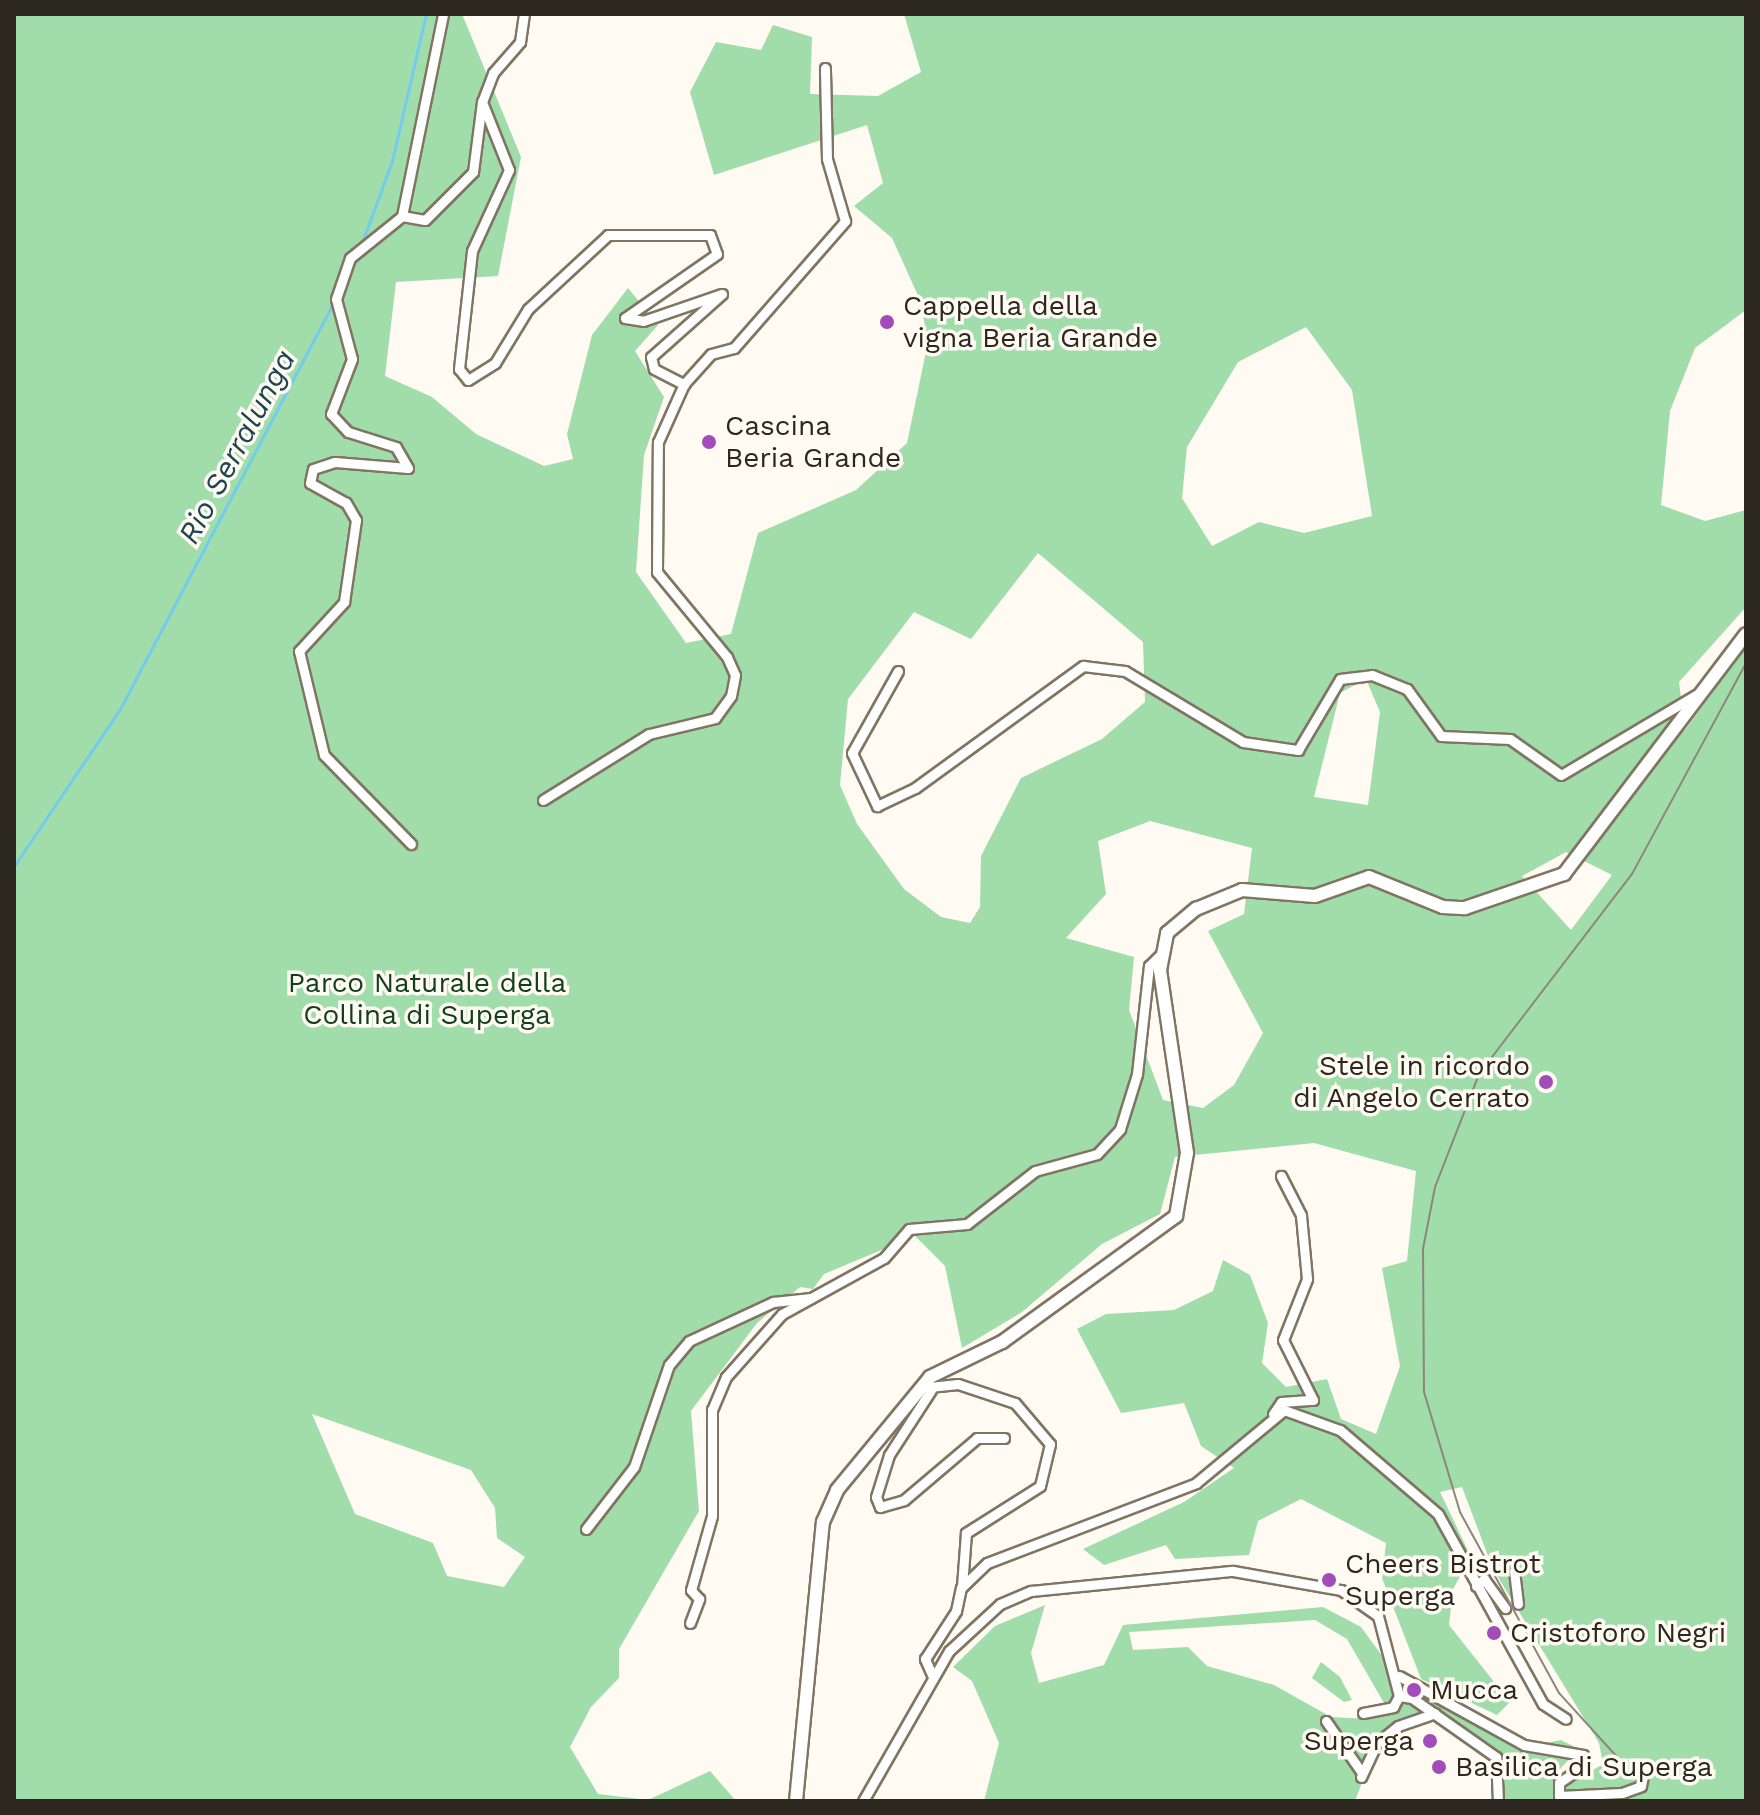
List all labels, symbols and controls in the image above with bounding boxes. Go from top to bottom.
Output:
place label: Cappella della vigna Beria Grande [903,289,1160,355]
marker: Cappella della vigna Beria Grande [878,313,896,331]
water label: Rio Serralunga [171,344,303,550]
place label: Cascina Beria Grande [725,409,902,475]
marker: Cascina Beria Grande [700,433,718,451]
park label: Parco Naturale della Collina di Superga [288,966,566,1032]
place label: Stele in ricordo di Angelo Cerrato [1292,1049,1530,1115]
marker: Stele in ricordo di Angelo Cerrato [1537,1073,1555,1091]
place label: Cheers Bistrot Superga [1345,1547,1540,1613]
marker: Cheers Bistrot Superga [1320,1571,1338,1589]
place label: Cristoforo Negri [1510,1616,1726,1650]
marker: Cristoforo Negri [1485,1624,1503,1642]
place label: Mucca [1430,1673,1518,1707]
marker: Mucca [1405,1681,1423,1699]
place label: Superga [1304,1724,1414,1758]
marker: Superga [1421,1732,1439,1750]
place label: Basilica di Superga [1455,1750,1713,1784]
marker: Basilica di Superga [1430,1758,1448,1776]

